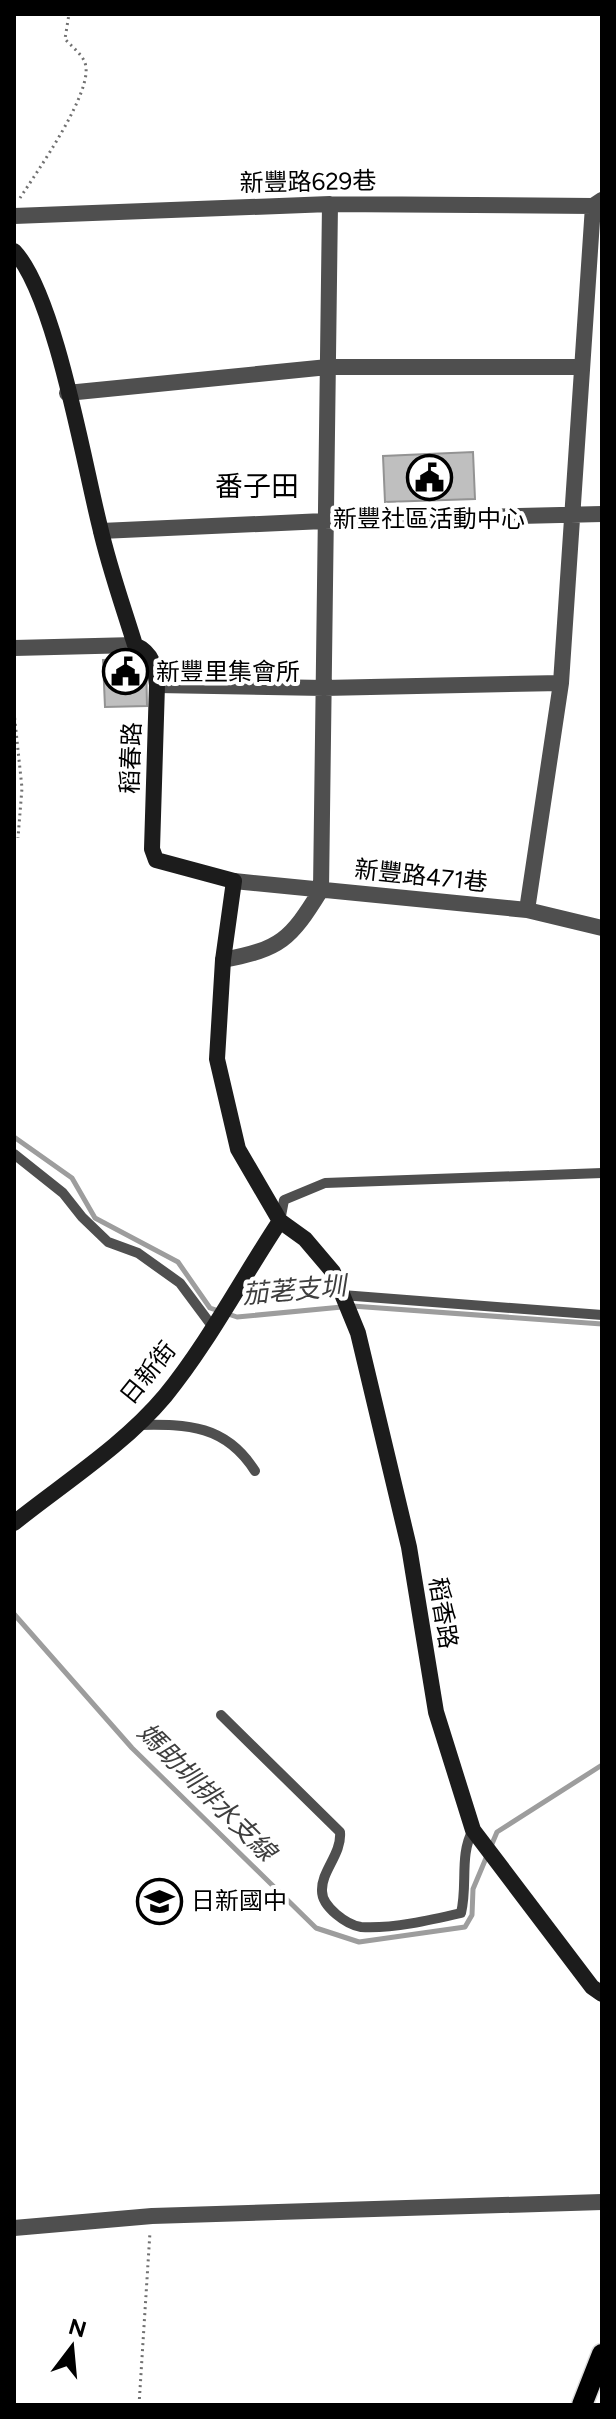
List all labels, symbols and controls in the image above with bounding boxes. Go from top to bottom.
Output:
street label: 新豐路629巷 [239,166,377,197]
public building icon: 新豐社區活動中心 [405,453,453,501]
district label: 番子田 [215,469,299,503]
place label: 新豐社區活動中心 [333,504,525,533]
public building icon: 新豐里集會所 [101,648,149,696]
place label: 新豐里集會所 [156,657,300,686]
street label: 稻春路 [115,721,146,794]
street label: 新豐路471巷 [353,854,489,897]
water label: 茄荖支圳 [241,1269,351,1310]
street label: 日新街 [114,1336,182,1410]
street label: 稻香路 [424,1575,463,1651]
water label: 媽助圳排水支線 [131,1716,285,1870]
school or university icon: 日新國中 [136,1877,184,1925]
place label: 日新國中 [191,1886,287,1915]
north arrow [32,2307,112,2387]
text: N [65,2313,89,2344]

